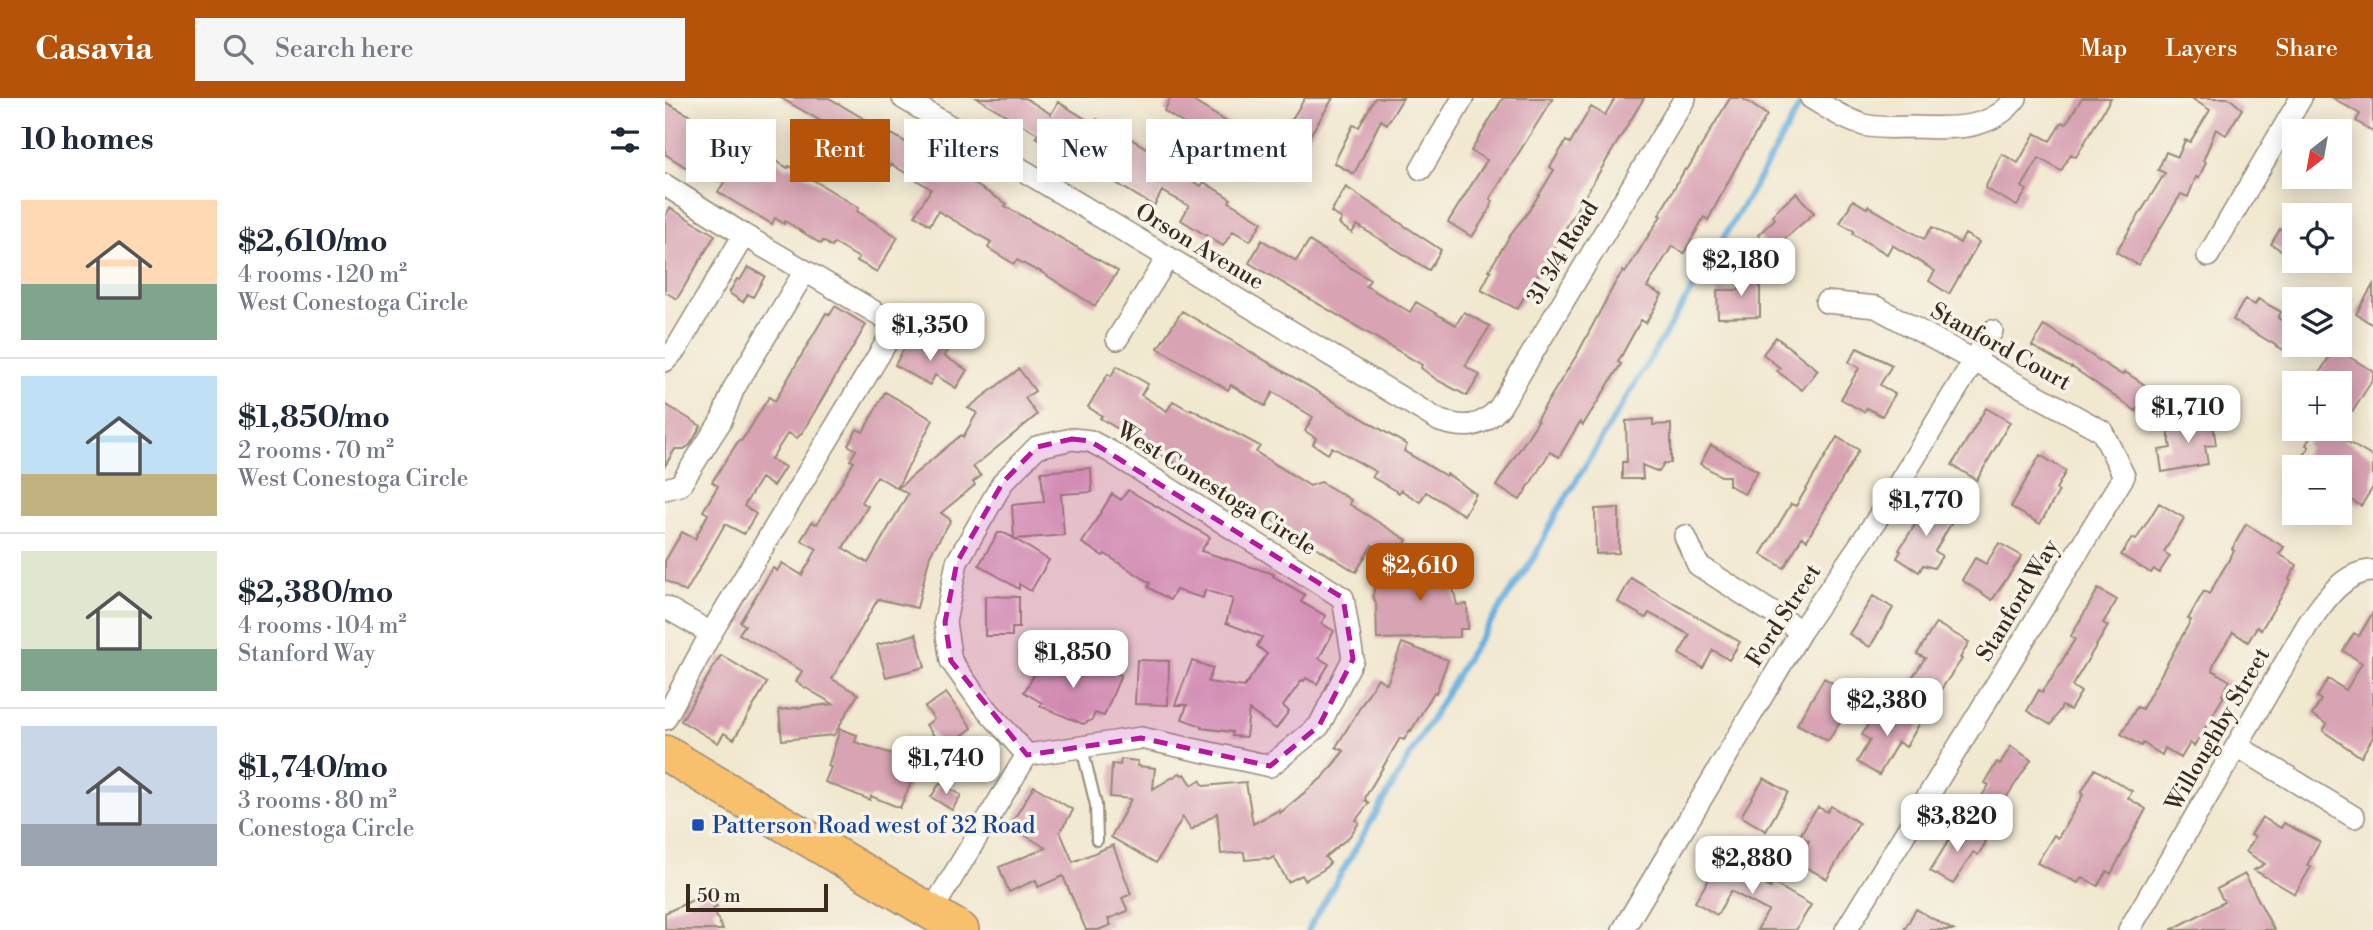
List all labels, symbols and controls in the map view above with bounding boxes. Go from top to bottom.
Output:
search box [195,18,685,81]
text: Casavia [35,29,153,70]
icon: search [219,30,257,68]
text: Search here [275,33,414,65]
text: Map [2080,34,2127,64]
text: Layers [2165,34,2237,64]
text: Share [2275,34,2338,64]
chip: Buy [686,119,776,182]
chip: Rent [790,119,890,182]
chip: Filters [904,119,1023,182]
chip: New [1037,119,1132,182]
chip: Apartment [1146,119,1312,182]
north arrow [2282,119,2352,189]
map controls [2282,119,2352,525]
text: 10 homes [21,121,154,159]
icon: filters [606,121,644,159]
street label: 31 3/4 Road [1521,196,1605,309]
street label: Orson Avenue [1130,197,1269,296]
button: locate [2282,203,2352,273]
text: $2,610/mo [238,223,388,261]
icon: home [77,228,161,312]
pin: $2,180 [1684,238,1798,298]
text: $2,180 [1702,247,1780,275]
text: 4 rooms · 120 m² [238,261,407,289]
button: layers [2282,287,2352,357]
text: West Conestoga Circle [238,289,468,317]
street label: Stanford Court [1926,297,2076,397]
pin: $1,350 [873,303,987,363]
text: $1,350 [892,312,968,340]
button: + [2282,371,2352,441]
pin: $1,710 [2131,386,2245,445]
text: $1,710 [2151,394,2225,422]
text: $1,850/mo [238,399,390,437]
icon: home [77,404,161,488]
street label: West Conestoga Circle [1110,415,1322,562]
text: 2 rooms · 70 m² [238,437,394,465]
button: − [2282,455,2352,525]
text: West Conestoga Circle [238,465,468,493]
pin: $1,770 [1869,478,1983,538]
text: $1,770 [1889,487,1963,515]
street label: Stanford Way [1970,534,2066,667]
pin: $2,610 [1363,544,1477,603]
text: $2,610 [1382,552,1458,580]
street label: Ford Street [1740,559,1827,672]
text: $2,380/mo [238,574,393,612]
icon: home [77,579,161,663]
text: 4 rooms · 104 m² [238,612,407,640]
pin: $1,850 [1016,630,1130,690]
text: $1,850 [1034,639,1112,667]
text: Stanford Way [238,640,375,668]
street label: Willoughby Street [2159,643,2276,817]
pin: $2,380 [1830,678,1944,738]
text: $2,380 [1847,687,1927,715]
pin: $1,740 [889,736,1003,796]
text: $1,740 [908,745,984,773]
text: $1,740/mo [238,749,388,787]
icon: home [77,754,161,838]
text: 3 rooms · 80 m² [238,787,397,815]
pin: $3,820 [1900,794,2014,854]
text: $3,820 [1917,803,1997,831]
place label: Patterson Road west of 32 Road [712,812,1035,840]
text: Conestoga Circle [238,815,414,843]
marker: Patterson Road west of 32 Road [690,817,706,833]
pin: $2,880 [1695,836,1809,896]
text: $2,880 [1711,845,1793,873]
scale bar [686,881,828,913]
text: 50 m [697,884,741,908]

